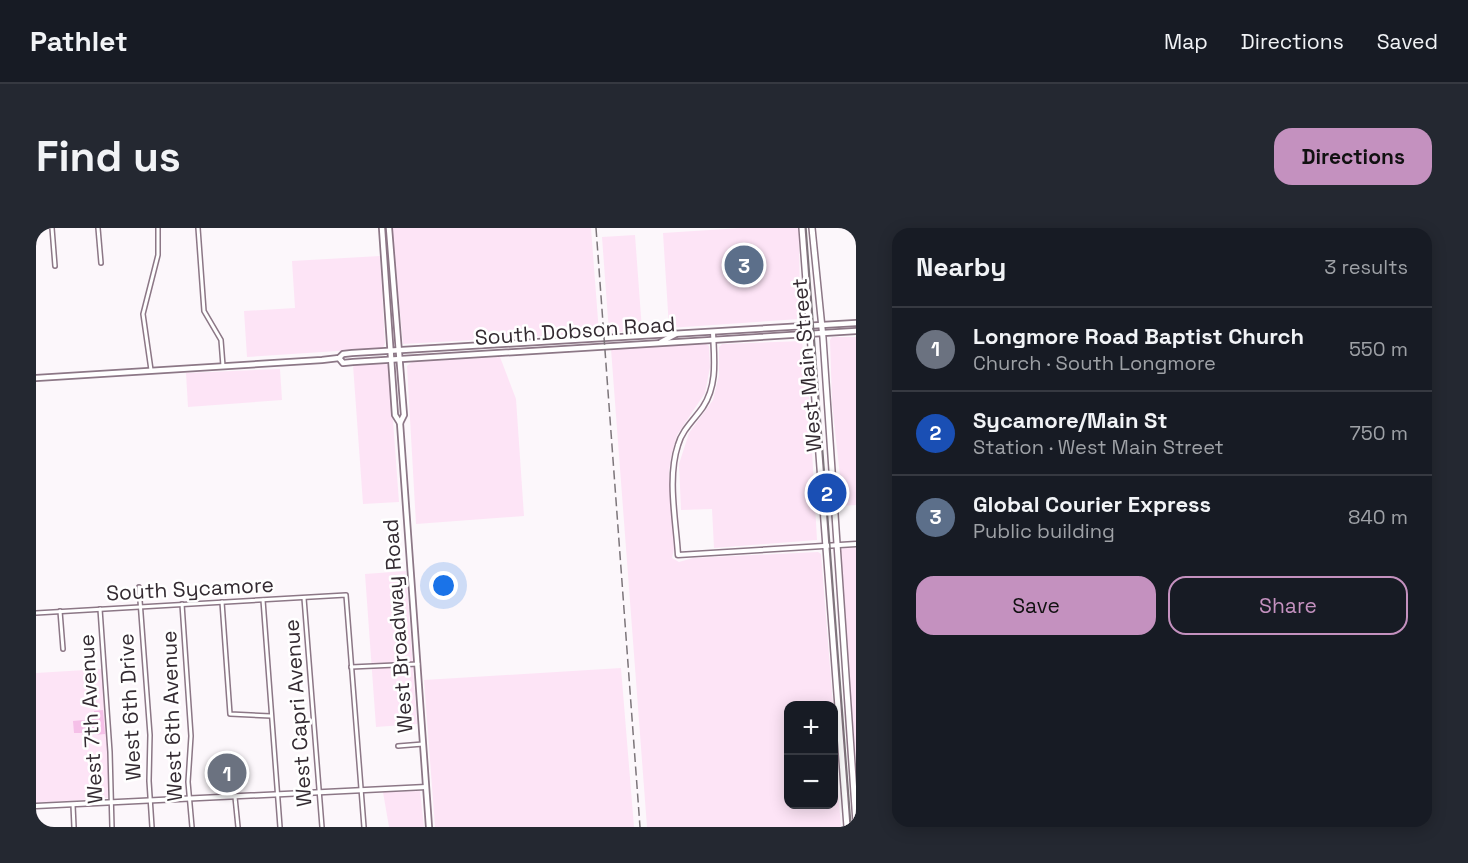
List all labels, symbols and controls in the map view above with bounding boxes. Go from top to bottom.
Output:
text: Pathlet [30,23,128,59]
text: Map [1164,28,1208,55]
text: Directions [1241,28,1344,55]
text: Saved [1377,28,1438,55]
button: Directions [1274,128,1432,185]
text: Find us [36,130,181,183]
pin: 3 [724,243,764,288]
text: Nearby [916,250,1006,284]
text: 3 results [1324,254,1408,280]
street label: West Main Street [785,277,828,453]
street label: South Dobson Road [474,310,676,351]
text: Longmore Road Baptist Church [973,322,1304,350]
text: 1 [931,336,940,362]
text: 550 m [1349,336,1408,362]
text: Church · South Longmore [973,350,1216,376]
text: Sycamore/Main St [973,406,1167,434]
text: 2 [930,420,941,446]
text: 750 m [1350,420,1408,446]
text: Station · West Main Street [973,434,1224,460]
pin: 2 [808,470,846,516]
text: Global Courier Express [973,490,1211,518]
text: 3 [929,504,942,530]
text: 840 m [1348,504,1408,530]
street label: West Broadway Road [377,518,418,734]
text: Public building [973,518,1115,544]
street label: South Sycamore [105,571,275,606]
your location [429,571,458,600]
button: Save [916,576,1156,635]
button: Share [1168,576,1408,635]
street label: West Capri Avenue [277,618,318,808]
street label: West 6th Avenue [155,630,188,802]
street label: West 7th Avenue [73,633,108,805]
street label: West 6th Drive [112,633,147,781]
map controls [784,701,838,809]
button: + [784,701,838,755]
pin: 1 [208,750,246,796]
button: − [784,755,838,809]

